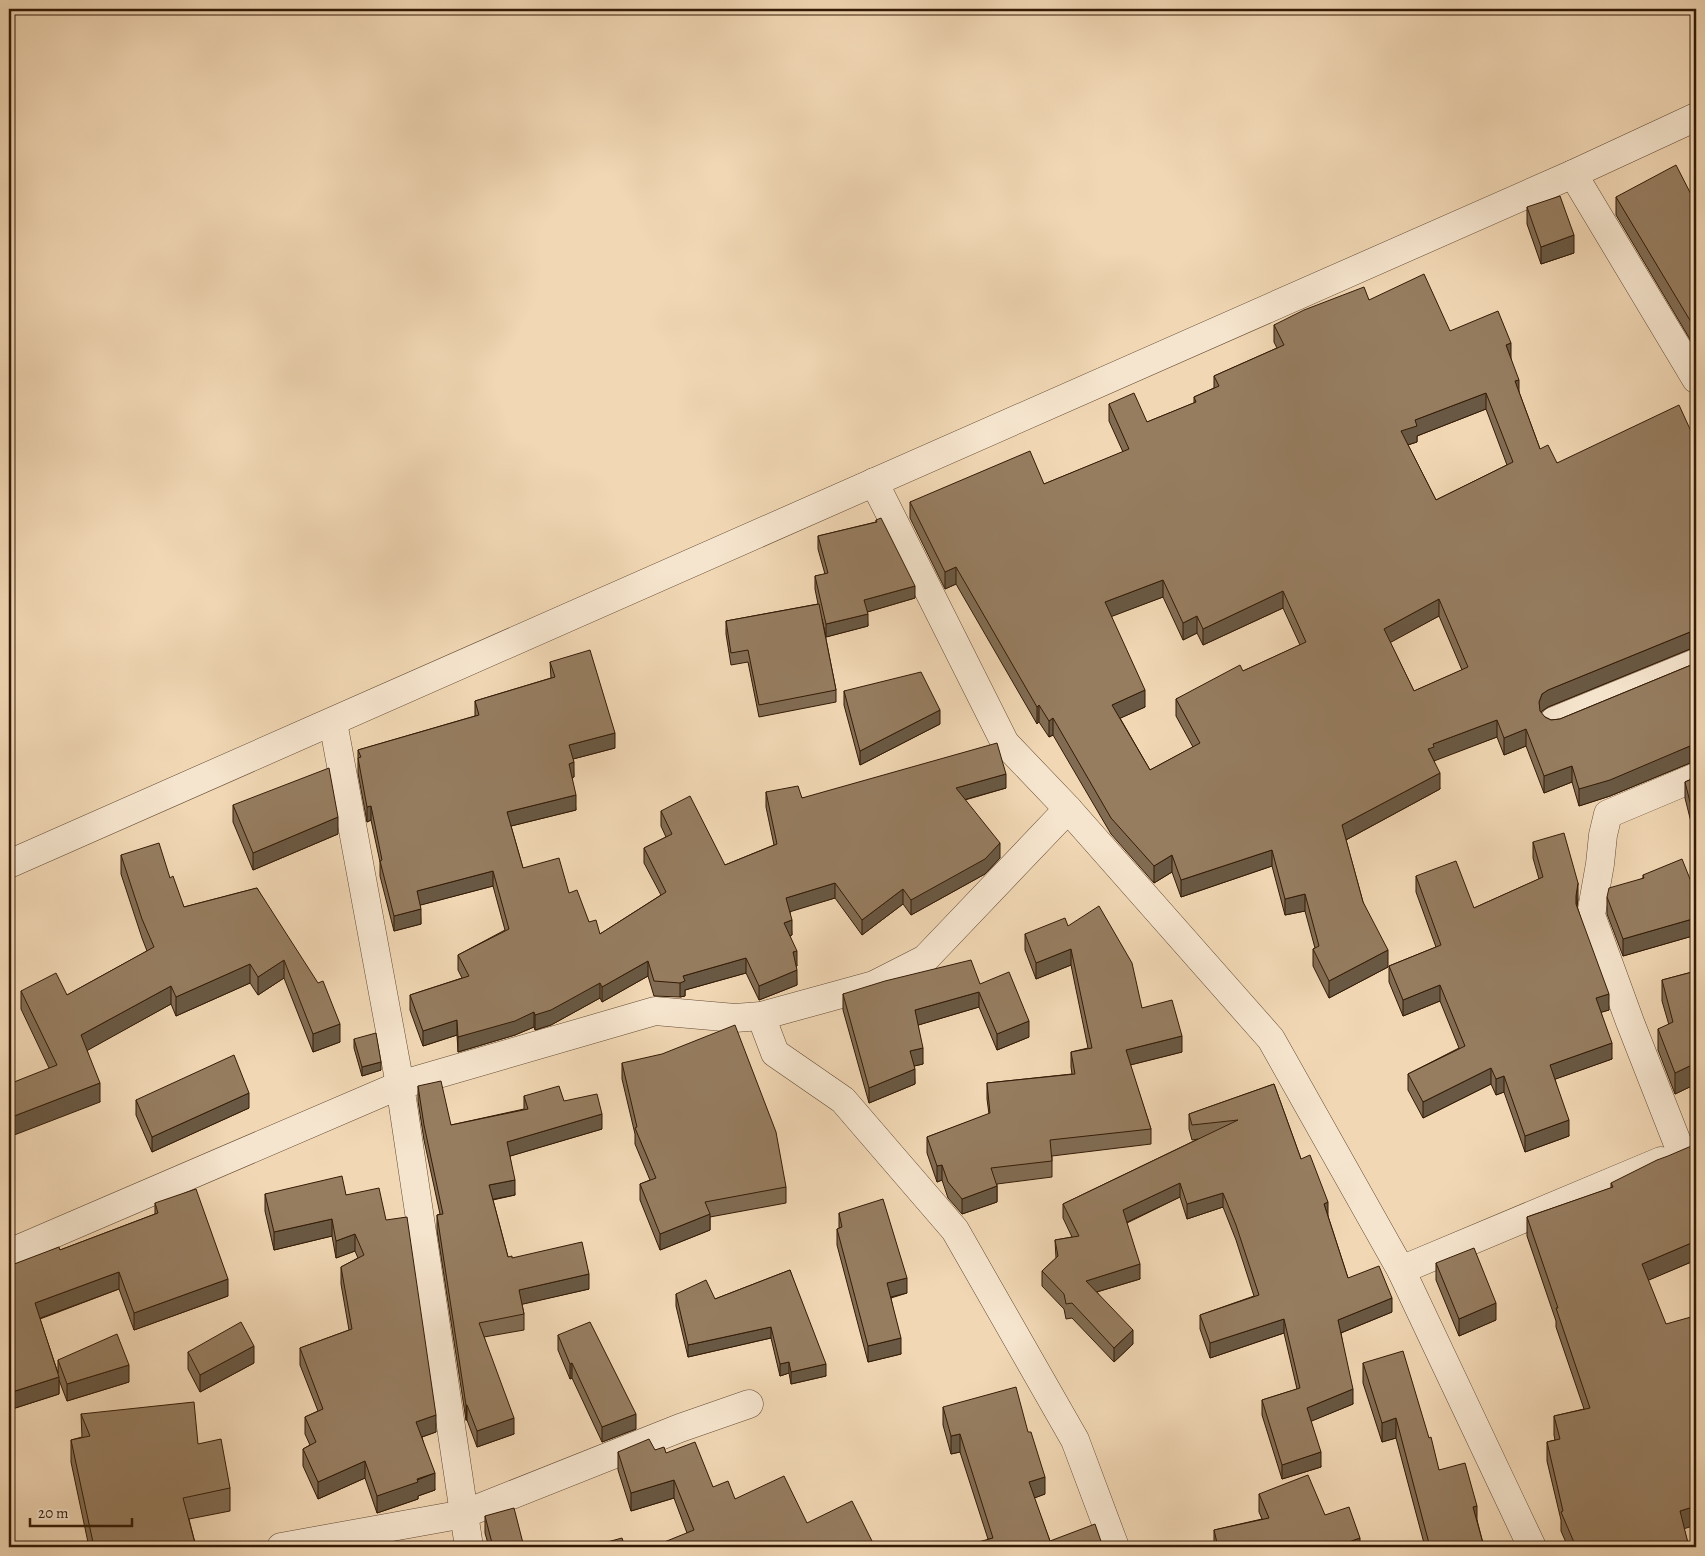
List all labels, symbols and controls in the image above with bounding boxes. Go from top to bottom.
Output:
scale bar [30,1496,132,1528]
text: 20 m [38,1503,69,1523]

